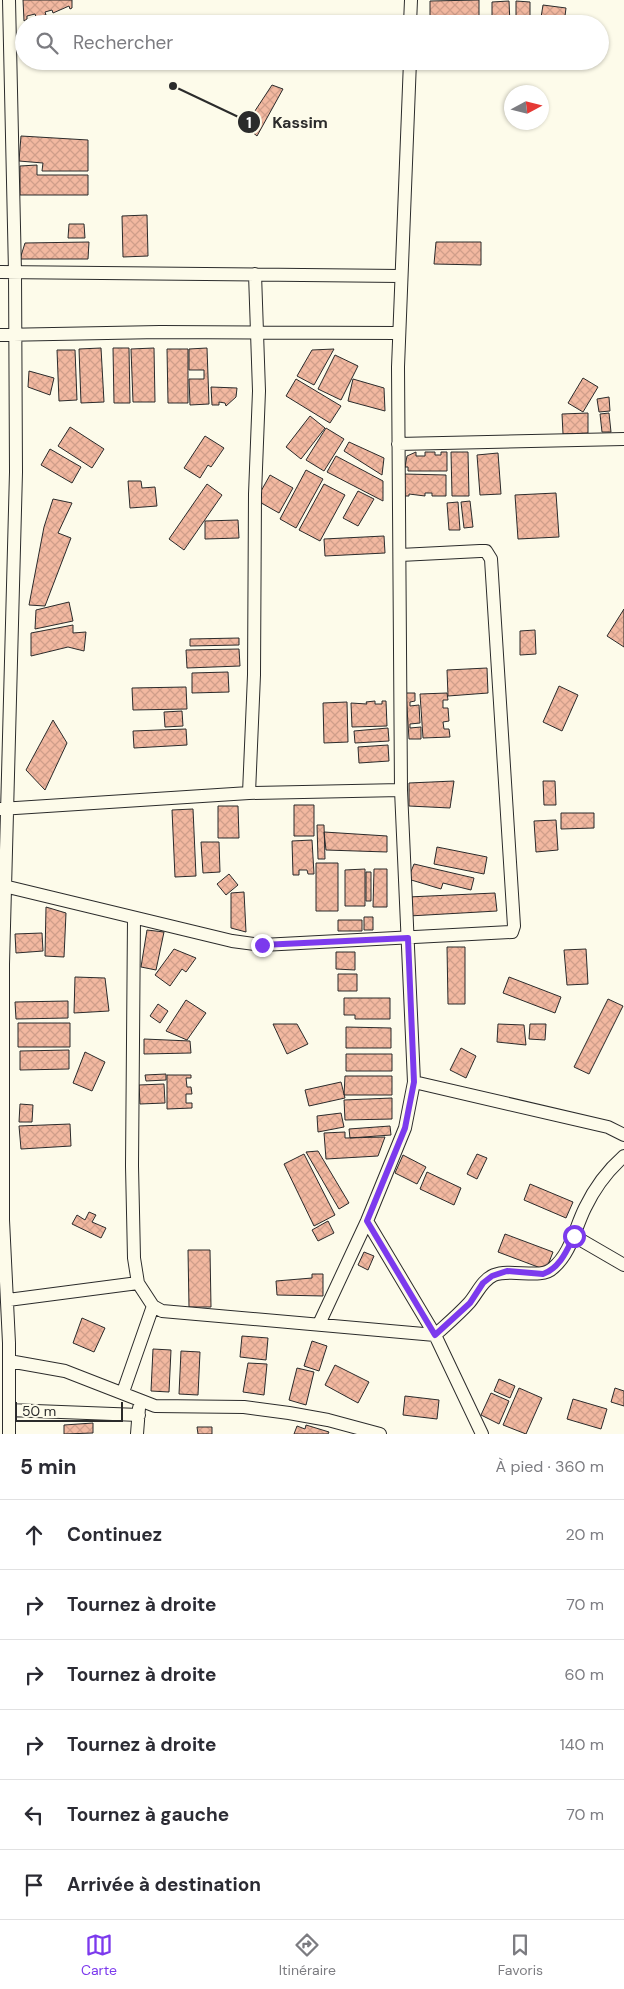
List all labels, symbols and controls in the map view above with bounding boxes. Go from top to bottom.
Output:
search box [15,15,609,70]
icon: search [33,29,61,57]
text: Rechercher [73,30,173,55]
north arrow [504,85,549,130]
callout: Kassim [237,107,338,138]
text: Kassim [272,112,328,133]
text: 1 [246,113,252,133]
route end [251,934,274,957]
route start [563,1225,586,1248]
scale bar [15,1399,122,1422]
text: 50 m [22,1402,56,1420]
text: 5 min [20,1453,76,1481]
text: À pied · 360 m [496,1456,604,1477]
icon: ahead [20,1521,48,1549]
text: Continuez [67,1522,162,1547]
text: 20 m [565,1524,604,1545]
icon: right [20,1591,48,1619]
text: Tournez à droite [67,1592,217,1617]
text: 70 m [566,1594,604,1615]
icon: right [20,1661,48,1689]
text: Tournez à droite [67,1662,217,1687]
text: 60 m [564,1664,604,1685]
icon: right [20,1731,48,1759]
text: Tournez à droite [67,1732,217,1757]
text: 140 m [560,1734,604,1755]
icon: left [20,1801,48,1829]
text: Tournez à gauche [67,1802,229,1827]
text: 70 m [566,1804,604,1825]
icon: arrive [20,1871,48,1899]
text: Arrivée à destination [67,1872,261,1897]
tab: Carte [81,1931,117,1979]
tab: Itinéraire [279,1931,336,1979]
tab: Favoris [498,1931,543,1979]

